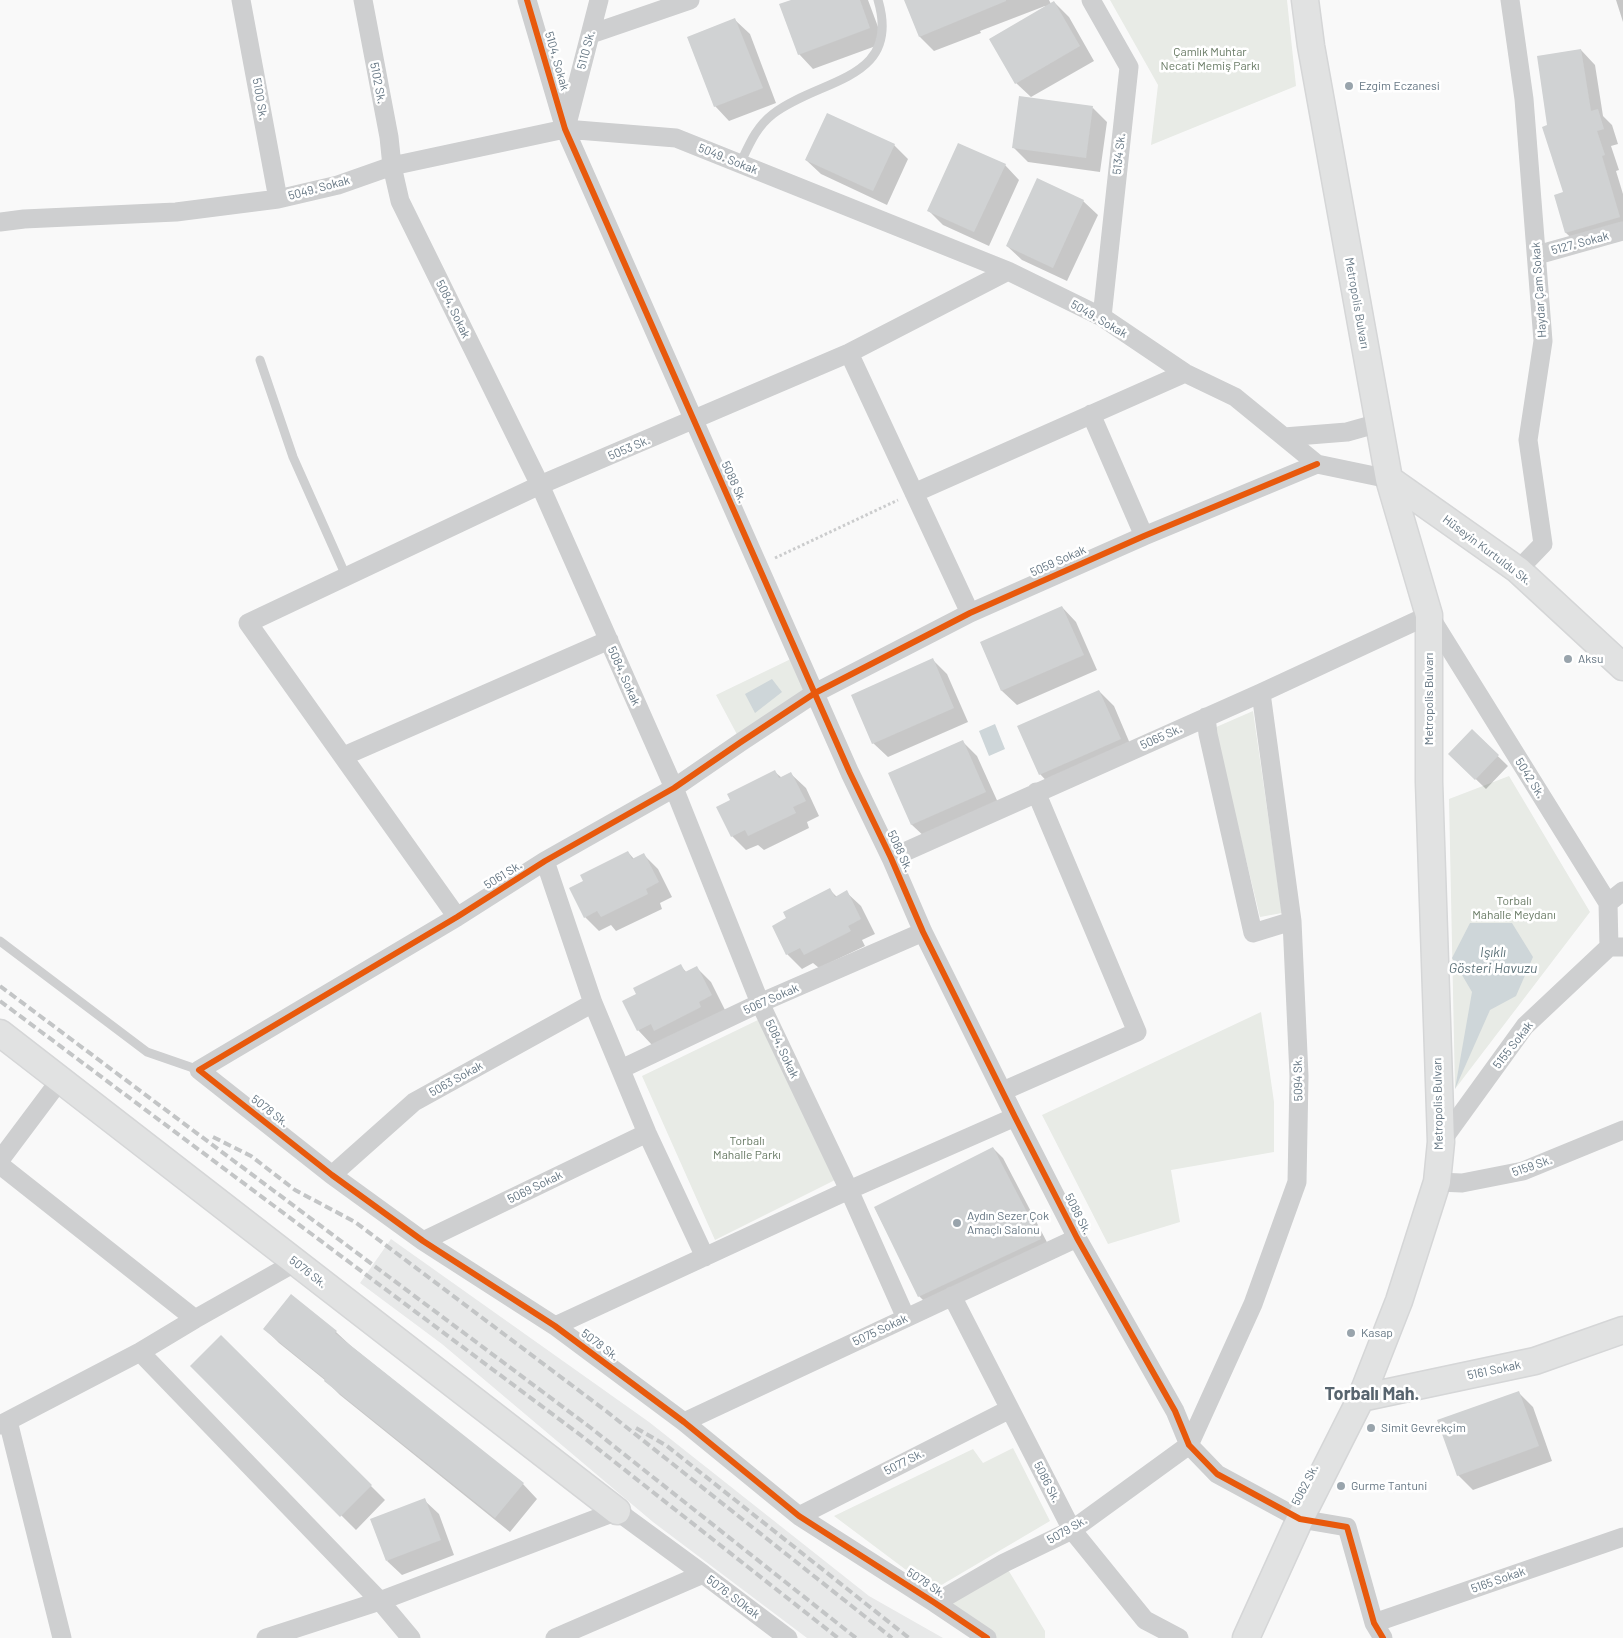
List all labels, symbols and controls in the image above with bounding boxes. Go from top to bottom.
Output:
street label: 5110 Sk. [574,29,598,71]
street label: 5104. Sokak [542,30,572,92]
park label: Çamlık Muhtar Necati Memiş Parkı [1161,45,1259,73]
street label: 5102 Sk. [367,61,389,105]
street label: 5100 Sk. [249,77,271,121]
place label: Ezgim Eczanesi [1359,79,1440,93]
marker: Ezgim Eczanesi [1343,80,1355,92]
street label: 5134 Sk. [1110,133,1128,175]
street label: 5049. Sokak [696,140,760,178]
street label: 5049. Sokak [287,173,351,203]
street label: 5127. Sokak [1550,228,1610,258]
street label: Haydar Çam Sokak [1528,242,1550,338]
street label: Metropolis Bulvarı [1342,256,1372,350]
street label: 5084. Sokak [433,277,473,341]
street label: 5049. Sokak [1068,297,1130,341]
street label: 5053 Sk. [606,433,652,463]
street label: 5088 Sk. [718,459,750,505]
street label: Hüseyin Kurtuldu Sk. [1440,512,1534,588]
street label: 5059 Sokak [1028,542,1088,580]
street label: 5084. Sokak [605,644,643,708]
place label: Aksu [1578,652,1603,666]
street label: Metropolis Bulvarı [1422,653,1436,745]
marker: Aksu [1562,653,1574,665]
street label: 5065 Sk. [1138,721,1184,753]
street label: 5042 Sk. [1512,755,1548,801]
street label: 5088 Sk. [884,828,916,874]
street label: 5061 Sk. [481,858,525,892]
park label: Torbalı Mahalle Meydanı [1472,894,1556,922]
water label: Işıklı Gösteri Havuzu [1449,944,1537,976]
street label: 5067 Sokak [741,980,801,1018]
street label: 5084. Sokak [762,1017,802,1081]
street label: 5155 Sokak [1490,1018,1536,1072]
street label: 5094 Sk. [1290,1057,1306,1101]
street label: 5063 Sokak [427,1058,485,1100]
street label: Metropolis Bulvarı [1430,1058,1446,1150]
street label: 5078 Sk. [248,1092,292,1130]
park label: Torbalı Mahalle Parkı [713,1134,781,1162]
street label: 5159 Sk. [1510,1152,1554,1180]
street label: 5069 Sokak [505,1168,565,1206]
street label: 5088 Sk. [1062,1191,1094,1237]
place label: Aydın Sezer Çok Amaçlı Salonu [967,1209,1049,1237]
marker: Aydın Sezer Çok Amaçlı Salonu [951,1217,963,1229]
street label: 5076 Sk. [286,1253,330,1291]
street label: 5075 Sokak [850,1311,910,1349]
street label: 5078 Sk. [578,1326,622,1364]
place label: Kasap [1361,1326,1393,1340]
marker: Kasap [1345,1327,1357,1339]
street label: 5161 Sokak [1466,1357,1522,1383]
district label: Torbalı Mah. [1325,1383,1419,1405]
place label: Simit Gevrekçim [1381,1421,1466,1435]
marker: Simit Gevrekçim [1365,1422,1377,1434]
street label: 5077 Sk. [882,1446,926,1478]
street label: 5086 Sk. [1031,1459,1063,1505]
street label: 5062 Sk. [1289,1462,1321,1508]
place label: Gurme Tantuni [1351,1479,1427,1493]
marker: Gurme Tantuni [1335,1480,1347,1492]
street label: 5079 Sk. [1045,1513,1089,1547]
street label: 5165 Sokak [1469,1564,1527,1596]
street label: 5078 Sk. [904,1565,948,1601]
street label: 5076. SOkak [703,1572,763,1622]

